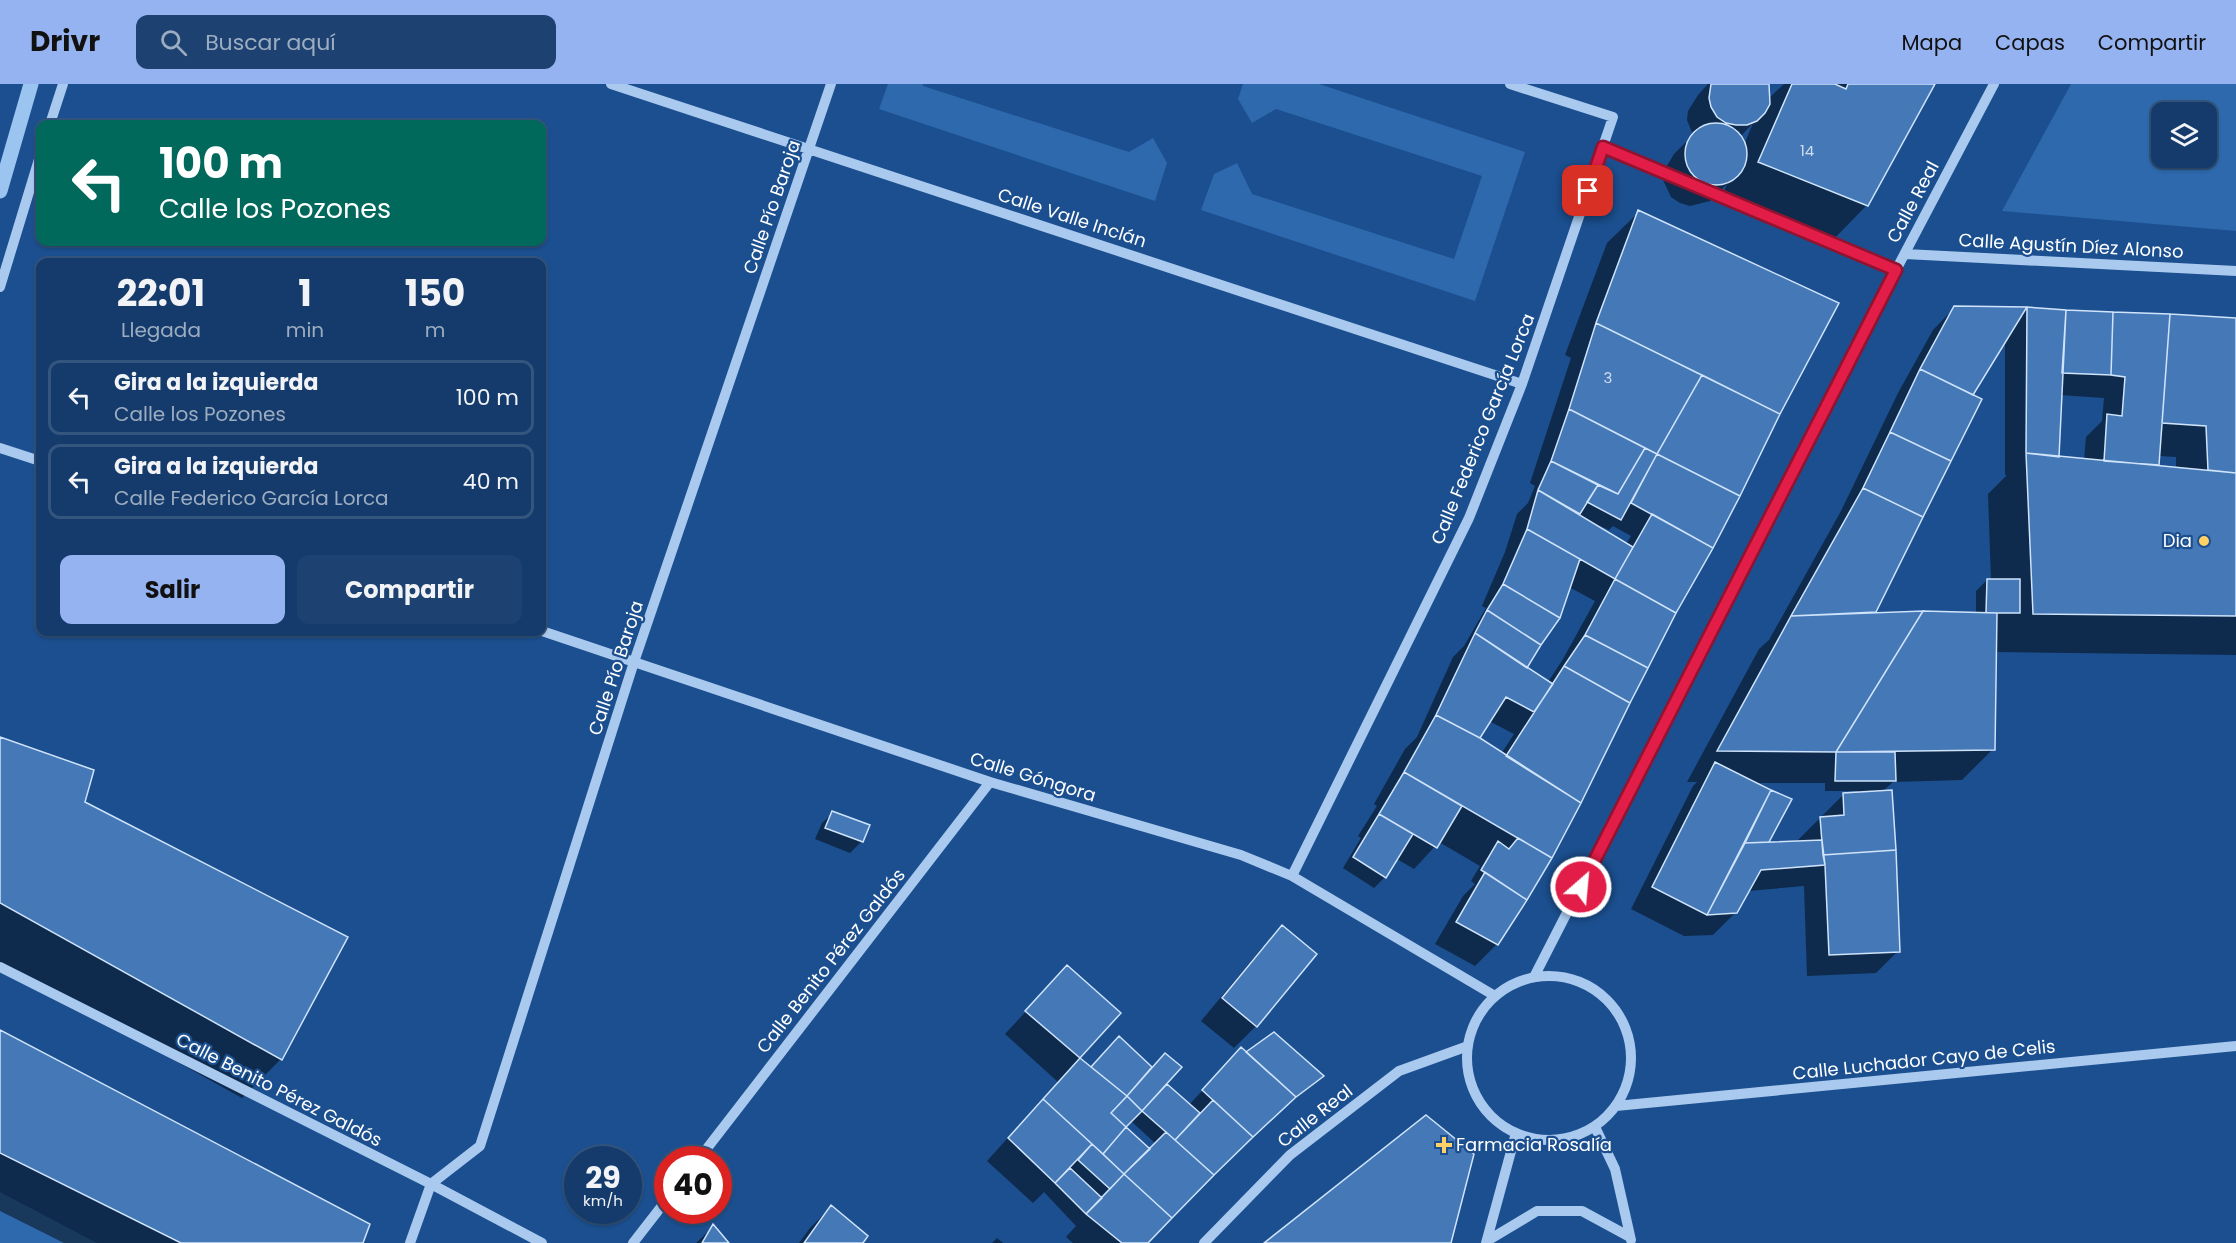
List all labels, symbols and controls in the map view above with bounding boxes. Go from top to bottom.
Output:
search box [136,15,556,69]
text: Drivr [30,22,100,61]
icon: search [157,26,190,59]
text: Buscar aquí [205,27,336,58]
text: Mapa [1901,28,1962,57]
text: Capas [1995,28,2065,57]
text: Compartir [2098,28,2206,57]
map controls [2151,102,2217,168]
button: layers [2151,102,2217,168]
text: 100 m [159,134,283,193]
street label: Calle Pío Baroja [737,137,806,277]
house number: 14 [1800,140,1814,161]
icon: left [60,144,138,222]
street label: Calle Real [1880,156,1945,247]
pin [1562,165,1613,216]
icon: arrive [1571,174,1604,207]
street label: Calle Valle Inclán [995,182,1150,253]
text: Calle los Pozones [159,190,391,227]
street label: Calle Agustín Díez Alonso [1958,227,2184,264]
text: 22:01 [117,268,205,319]
text: 1 [298,268,312,319]
text: 150 [405,268,465,319]
street label: Calle Federico García Lorca [1425,310,1540,548]
text: Llegada [121,316,201,344]
text: min [286,316,324,344]
text: m [425,316,445,344]
text: Gira a la izquierda [114,367,318,398]
house number: 3 [1604,367,1612,388]
icon: left [63,381,96,414]
text: 100 m [456,382,519,413]
text: Calle los Pozones [114,400,286,428]
text: Gira a la izquierda [114,451,318,482]
icon: left [63,465,96,498]
text: 40 m [463,466,519,497]
text: Calle Federico García Lorca [114,484,389,512]
place label: Dia [2163,528,2192,553]
marker: Dia [2197,534,2211,548]
button: Salir [60,555,285,624]
button: Compartir [297,555,522,624]
street label: Calle Pío Baroja [582,597,649,738]
street label: Calle Góngora [967,745,1099,808]
position arrow [1549,855,1613,919]
street label: Calle Benito Pérez Galdós [751,863,911,1058]
street label: Calle Benito Pérez Galdós [172,1027,386,1152]
street label: Calle Luchador Cayo de Celis [1791,1033,2057,1086]
street label: Calle Real [1272,1078,1358,1153]
place label: Farmacia Rosalía [1456,1132,1612,1157]
marker: Farmacia Rosalía [1437,1138,1451,1152]
speed limit sign: 40 [654,1146,732,1224]
text: 29 [585,1156,621,1199]
text: km/h [583,1190,623,1211]

